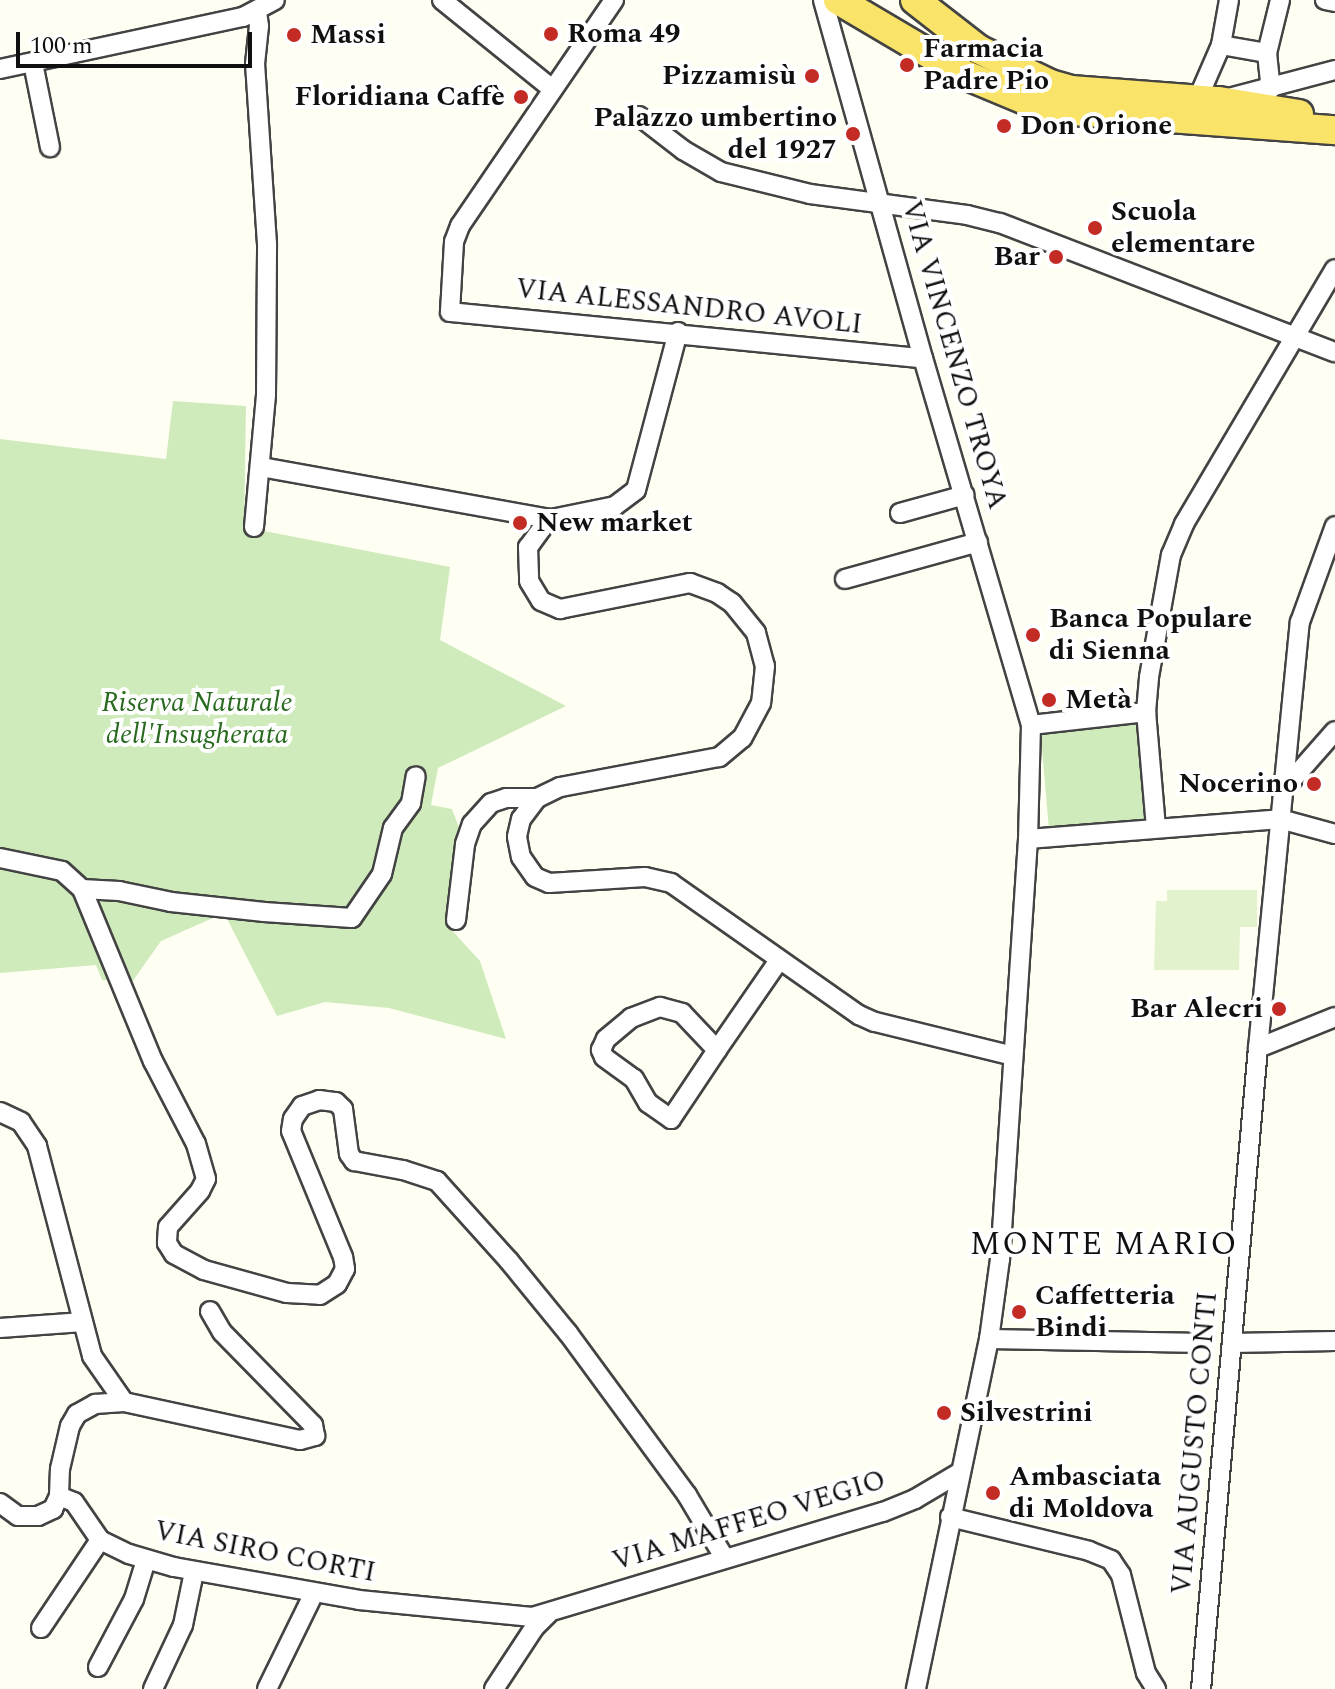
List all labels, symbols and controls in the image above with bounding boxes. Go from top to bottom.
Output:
scale bar [20,16,256,66]
place label: Roma 49 [567,17,681,51]
place label: Massi [310,18,386,52]
marker: Roma 49 [542,25,560,43]
marker: Massi [285,26,303,44]
text: 100 m [30,28,93,64]
place label: Farmacia Padre Pio [923,32,1049,98]
marker: Farmacia Padre Pio [898,56,916,74]
place label: Pizzamisù [662,59,796,93]
marker: Pizzamisù [803,67,821,85]
place label: Floridiana Caffè [294,80,505,114]
marker: Floridiana Caffè [512,88,530,106]
place label: Palazzo umbertino del 1927 [593,101,837,167]
place label: Don Orione [1020,109,1172,143]
marker: Don Orione [995,117,1013,135]
marker: Palazzo umbertino del 1927 [844,125,862,143]
place label: Scuola elementare [1111,195,1255,261]
street label: VIA VINCENZO TROYA [894,197,1014,513]
marker: Scuola elementare [1086,219,1104,237]
place label: Bar [994,240,1040,274]
marker: Bar [1047,248,1065,266]
street label: VIA ALESSANDRO AVOLI [514,272,864,342]
place label: New market [536,506,693,540]
marker: New market [511,514,529,532]
place label: Banca Populare di Sienna [1049,602,1252,668]
marker: Banca Populare di Sienna [1024,626,1042,644]
place label: Metà [1065,683,1132,717]
park label: Riserva Naturale dell'Insugherata [101,686,293,752]
marker: Metà [1040,691,1058,709]
place label: Nocerino [1178,767,1298,801]
marker: Nocerino [1305,775,1323,793]
place label: Bar Alecri [1130,992,1263,1026]
marker: Bar Alecri [1270,1000,1288,1018]
district label: MONTE MARIO [970,1226,1238,1264]
place label: Caffetteria Bindi [1035,1279,1175,1345]
street label: VIA AUGUSTO CONTI [1165,1290,1225,1596]
marker: Caffetteria Bindi [1010,1303,1028,1321]
place label: Silvestrini [960,1396,1093,1430]
marker: Silvestrini [935,1404,953,1422]
place label: Ambasciata di Moldova [1009,1460,1161,1526]
street label: VIA MAFFEO VEGIO [608,1463,890,1579]
marker: Ambasciata di Moldova [984,1484,1002,1502]
street label: VIA SIRO CORTI [152,1514,378,1590]

